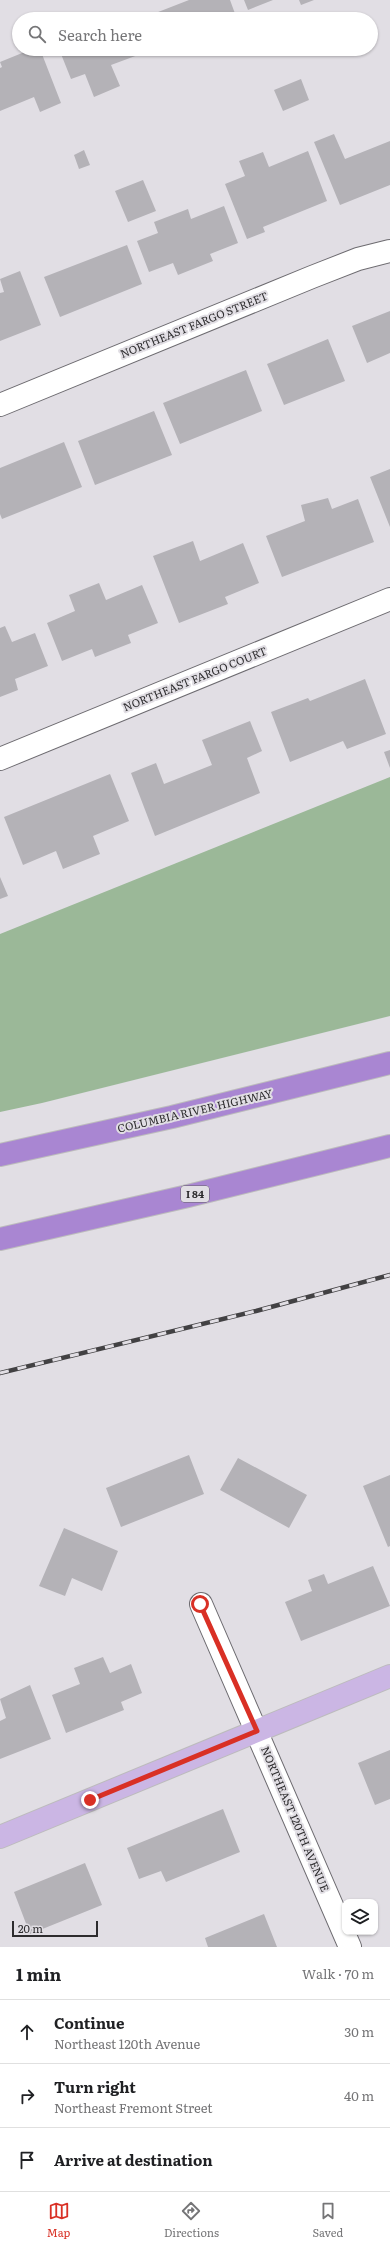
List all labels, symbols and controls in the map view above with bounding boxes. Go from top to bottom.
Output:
search box [12,12,378,56]
icon: search [26,23,48,45]
text: Search here [58,23,142,46]
street label: NORTHEAST FARGO STREET [117,287,270,361]
street label: NORTHEAST FARGO COURT [120,642,269,714]
street label: COLUMBIA RIVER HIGHWAY [116,1084,274,1136]
road number: I 84 [181,1186,209,1202]
route start [191,1595,209,1613]
street label: NORTHEAST 120TH AVENUE [258,1743,334,1894]
route end [81,1791,99,1809]
map controls [342,1899,378,1935]
button: layers [342,1899,378,1935]
scale bar [12,1919,98,1938]
text: 20 m [18,1920,43,1936]
text: 1 min [16,1961,61,1986]
text: Walk · 70 m [302,1964,374,1983]
text: Continue [54,2011,124,2034]
icon: ahead [16,2021,38,2043]
text: 30 m [344,2022,374,2041]
text: Northeast 120th Avenue [54,2034,200,2053]
text: Turn right [54,2075,136,2098]
icon: right [16,2085,38,2107]
text: 40 m [344,2086,374,2105]
text: Northeast Fremont Street [54,2098,213,2117]
text: Arrive at destination [54,2148,213,2171]
icon: arrive [16,2149,38,2171]
tab: Map [47,2200,70,2240]
tab: Directions [164,2200,219,2240]
tab: Saved [313,2200,343,2240]

